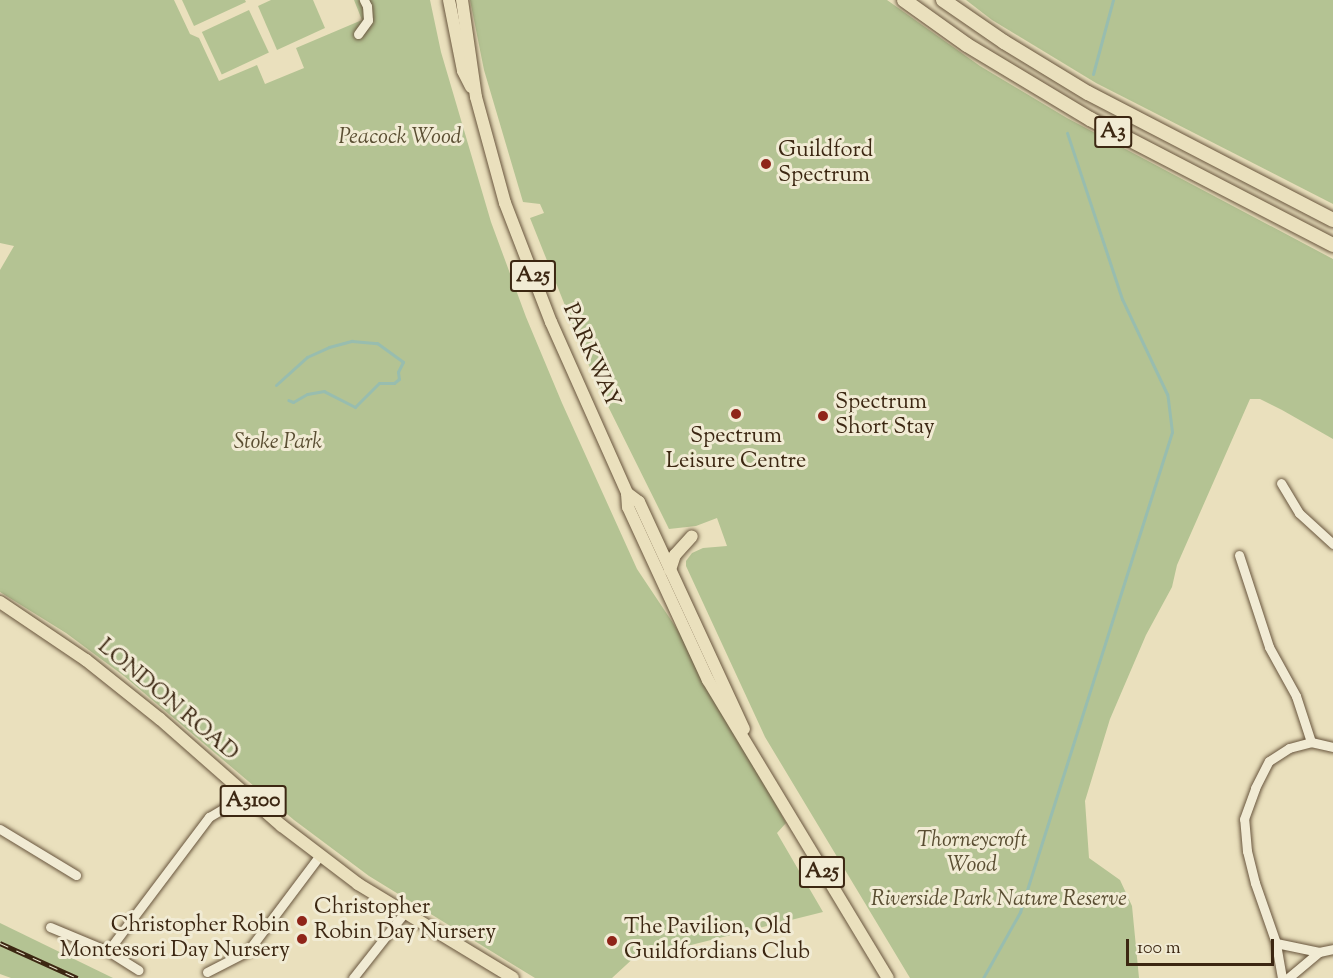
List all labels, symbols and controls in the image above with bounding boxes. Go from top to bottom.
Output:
road number: A3 [1094,114,1132,150]
park label: Peacock Wood [338,126,462,152]
place label: Guildford Spectrum [778,138,873,190]
marker: Guildford Spectrum [759,157,773,171]
road number: A25 [509,258,557,294]
street label: PARKWAY [555,300,625,412]
place label: Spectrum Short Stay [835,390,935,442]
marker: Spectrum Leisure Centre [729,407,743,421]
marker: Spectrum Short Stay [816,409,830,423]
place label: Spectrum Leisure Centre [666,424,806,476]
park label: Stoke Park [234,431,322,457]
street label: LONDON ROAD [91,634,243,768]
road number: A3100 [218,783,288,819]
park label: Thorneycroft Wood [917,828,1027,879]
road number: A25 [798,854,846,890]
park label: Riverside Park Nature Reserve [871,888,1127,914]
place label: Christopher Robin Day Nursery [314,895,496,946]
place label: Christopher Robin Montessori Day Nursery [60,913,290,964]
marker: Christopher Robin Day Nursery [295,914,309,928]
place label: The Pavilion, Old Guildfordians Club [624,915,810,966]
scale bar [1129,927,1278,965]
marker: Christopher Robin Montessori Day Nursery [295,932,309,946]
marker: The Pavilion, Old Guildfordians Club [605,934,619,948]
text: 100 m [1137,936,1181,962]

